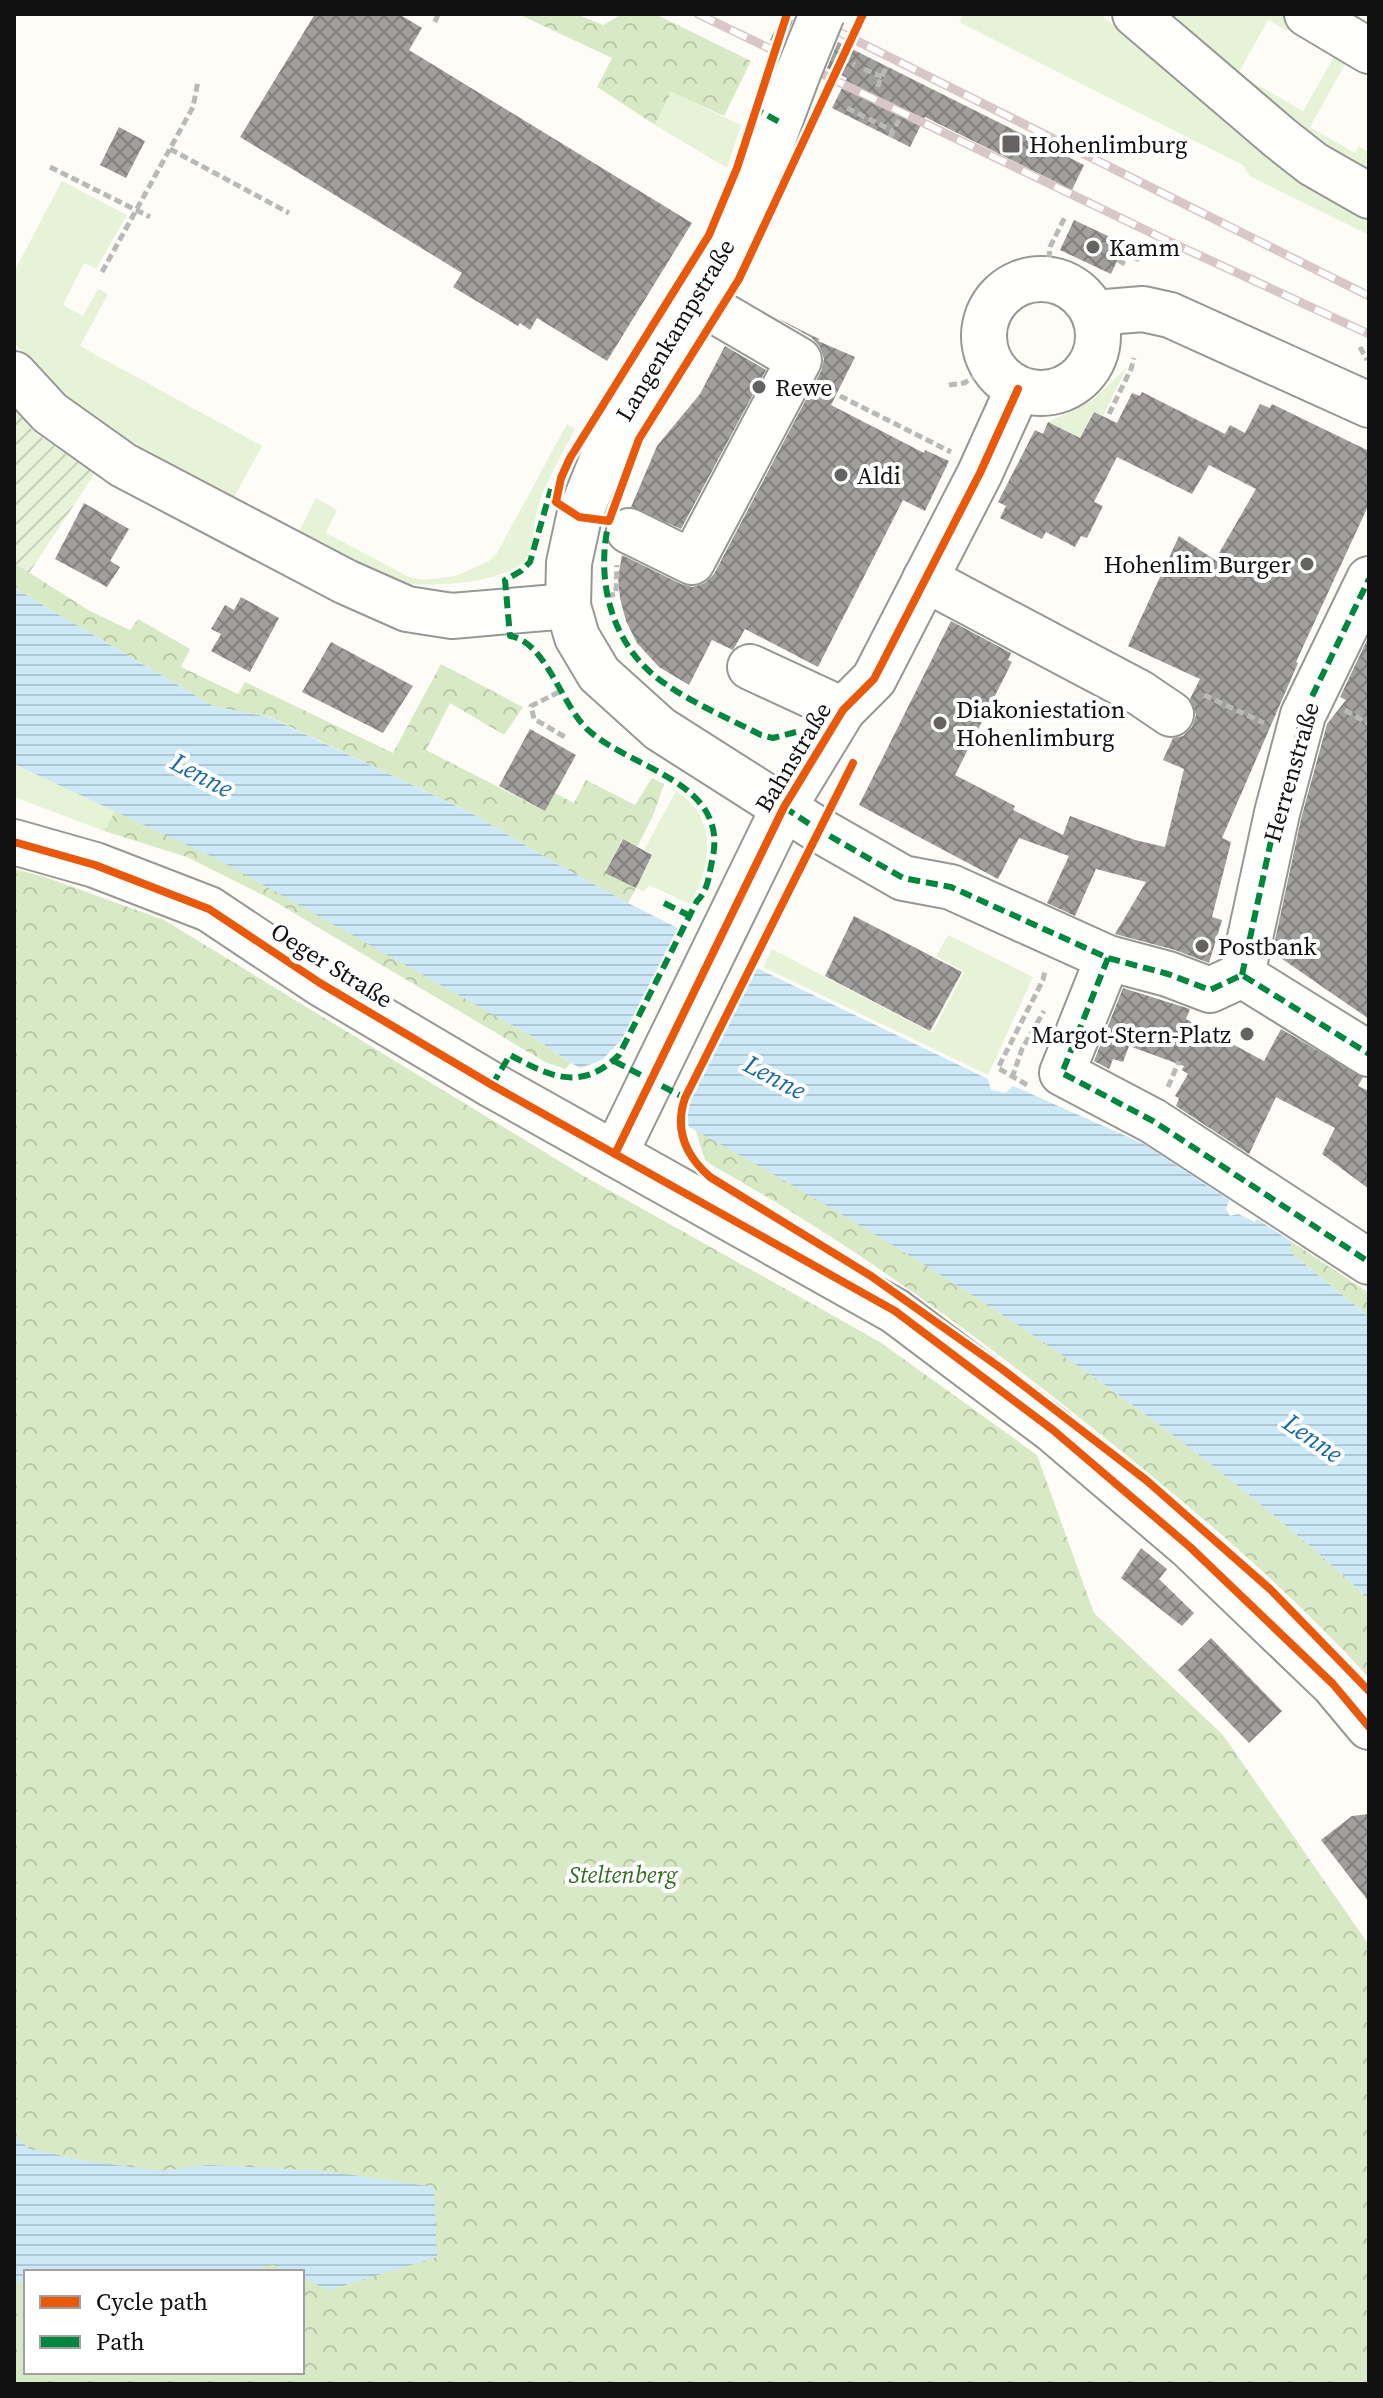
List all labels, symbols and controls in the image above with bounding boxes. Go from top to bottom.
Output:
place label: Hohenlimburg [1029,128,1187,161]
marker: Hohenlimburg [1000,133,1022,155]
place label: Kamm [1109,231,1180,264]
street label: Langenkampstraße [608,233,742,427]
marker: Kamm [1084,238,1102,256]
place label: Rewe [775,371,832,404]
marker: Rewe [750,378,768,396]
place label: Aldi [857,459,901,492]
marker: Aldi [832,466,850,484]
place label: Hohenlim Burger [1104,548,1291,581]
marker: Hohenlim Burger [1298,555,1316,573]
place label: Diakoniestation Hohenlimburg [956,693,1125,754]
street label: Bahnstraße [747,696,839,818]
street label: Herrenstraße [1255,698,1327,846]
marker: Diakoniestation Hohenlimburg [931,714,949,732]
water label: Lenne [164,743,240,806]
street label: Oeger Straße [265,914,399,1016]
place label: Postbank [1218,930,1318,963]
marker: Postbank [1193,937,1211,955]
place label: Margot-Stern-Platz [1031,1018,1231,1051]
marker: Margot-Stern-Platz [1238,1025,1256,1043]
water label: Lenne [737,1045,813,1108]
water label: Lenne [1275,1404,1350,1472]
park label: Steltenberg [569,1858,679,1891]
legend [24,2270,304,2374]
text: Cycle path [96,2285,208,2318]
text: Path [96,2325,145,2358]

